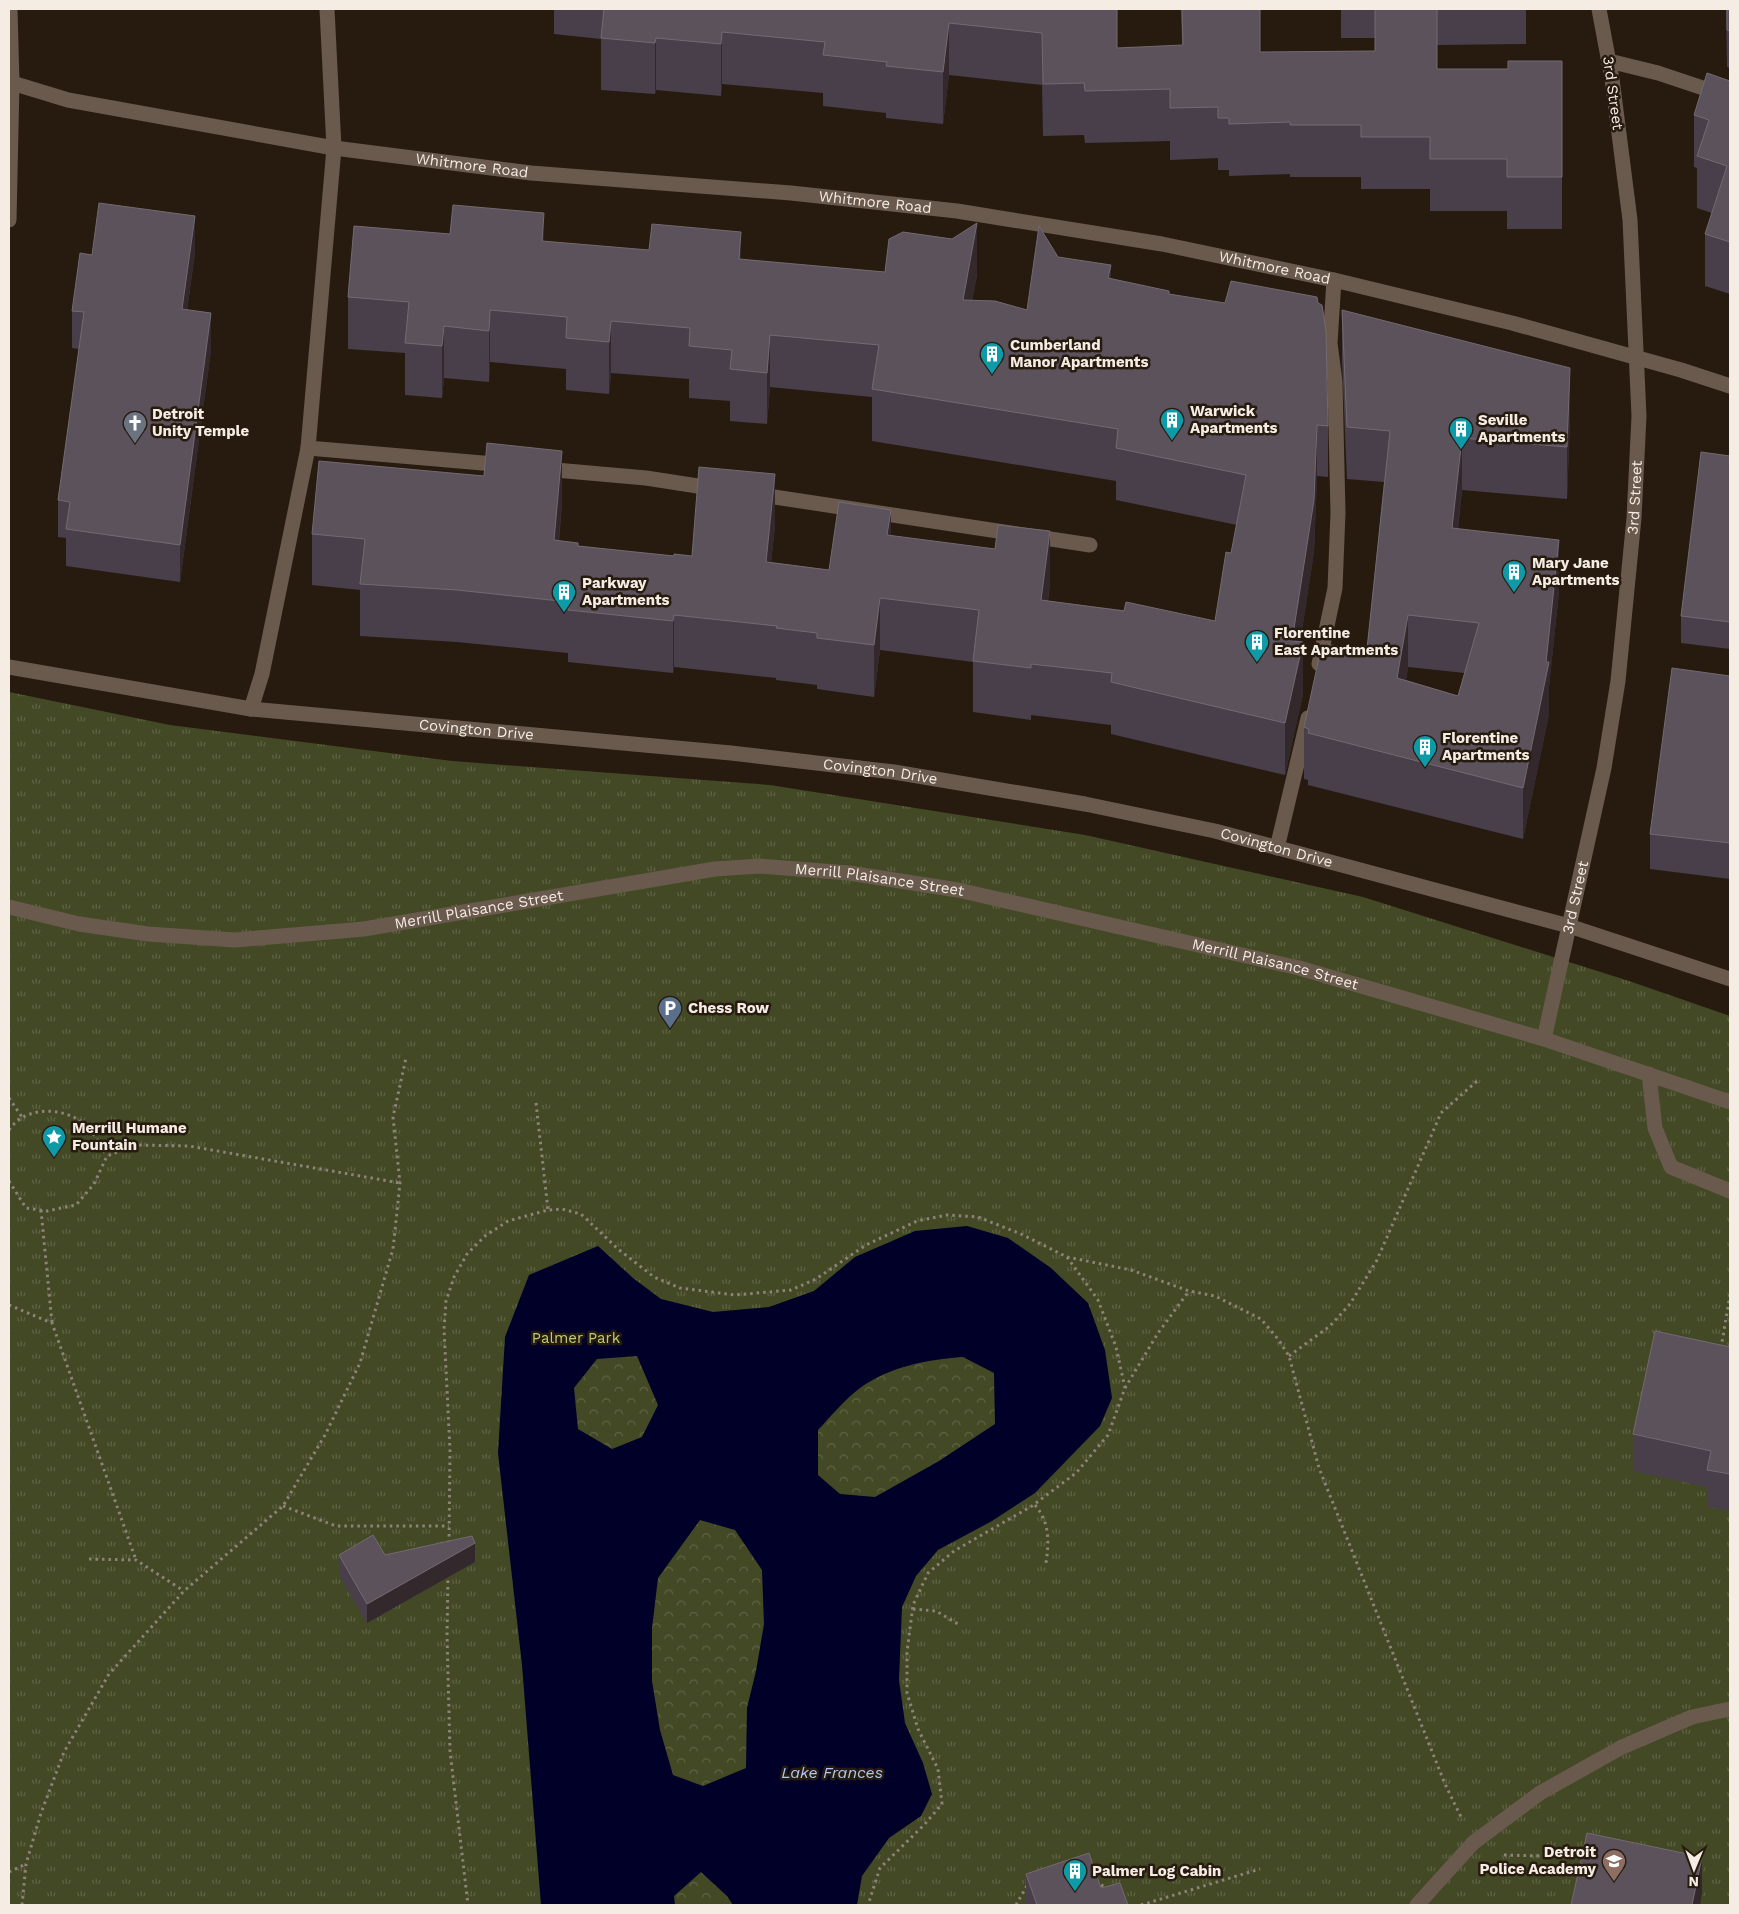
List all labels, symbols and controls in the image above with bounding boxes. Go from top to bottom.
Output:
street label: 3rd Street [1599,55,1627,132]
street label: Whitmore Road [414,149,529,182]
street label: Whitmore Road [818,187,933,217]
street label: Whitmore Road [1217,247,1332,288]
place label: Cumberland Manor Apartments [1010,336,1148,371]
building icon: Cumberland Manor Apartments [979,341,1005,375]
place label: Warwick Apartments [1190,402,1278,437]
place label: Detroit Unity Temple [152,405,250,440]
building icon: Warwick Apartments [1159,407,1185,441]
church icon: Detroit Unity Temple [122,410,148,444]
place label: Seville Apartments [1478,411,1566,446]
building icon: Seville Apartments [1448,416,1474,450]
street label: 3rd Street [1623,459,1646,535]
place label: Mary Jane Apartments [1532,554,1620,589]
building icon: Mary Jane Apartments [1501,559,1527,593]
place label: Parkway Apartments [582,574,670,609]
building icon: Parkway Apartments [551,579,577,613]
place label: Florentine East Apartments [1274,624,1398,659]
building icon: Florentine East Apartments [1244,629,1270,663]
street label: Covington Drive [418,715,535,744]
place label: Florentine Apartments [1442,729,1530,764]
building icon: Florentine Apartments [1412,734,1438,768]
street label: Covington Drive [822,755,939,788]
street label: Covington Drive [1219,824,1335,871]
street label: 3rd Street [1559,858,1592,936]
street label: Merrill Plaisance Street [794,860,967,900]
street label: Merrill Plaisance Street [393,886,565,933]
street label: Merrill Plaisance Street [1190,935,1361,994]
parking icon: Chess Row [657,995,683,1029]
place label: Chess Row [688,999,770,1017]
place label: Merrill Humane Fountain [72,1119,187,1154]
place icon: Merrill Humane Fountain [41,1124,67,1158]
park label: Palmer Park [532,1329,621,1347]
water label: Lake Frances [781,1763,883,1782]
place label: Detroit Police Academy [1479,1843,1597,1878]
north arrow [1669,1844,1719,1894]
school or university icon: Detroit Police Academy [1601,1848,1627,1882]
building icon: Palmer Log Cabin [1062,1858,1088,1892]
place label: Palmer Log Cabin [1092,1862,1221,1880]
text: N [1688,1874,1699,1890]

